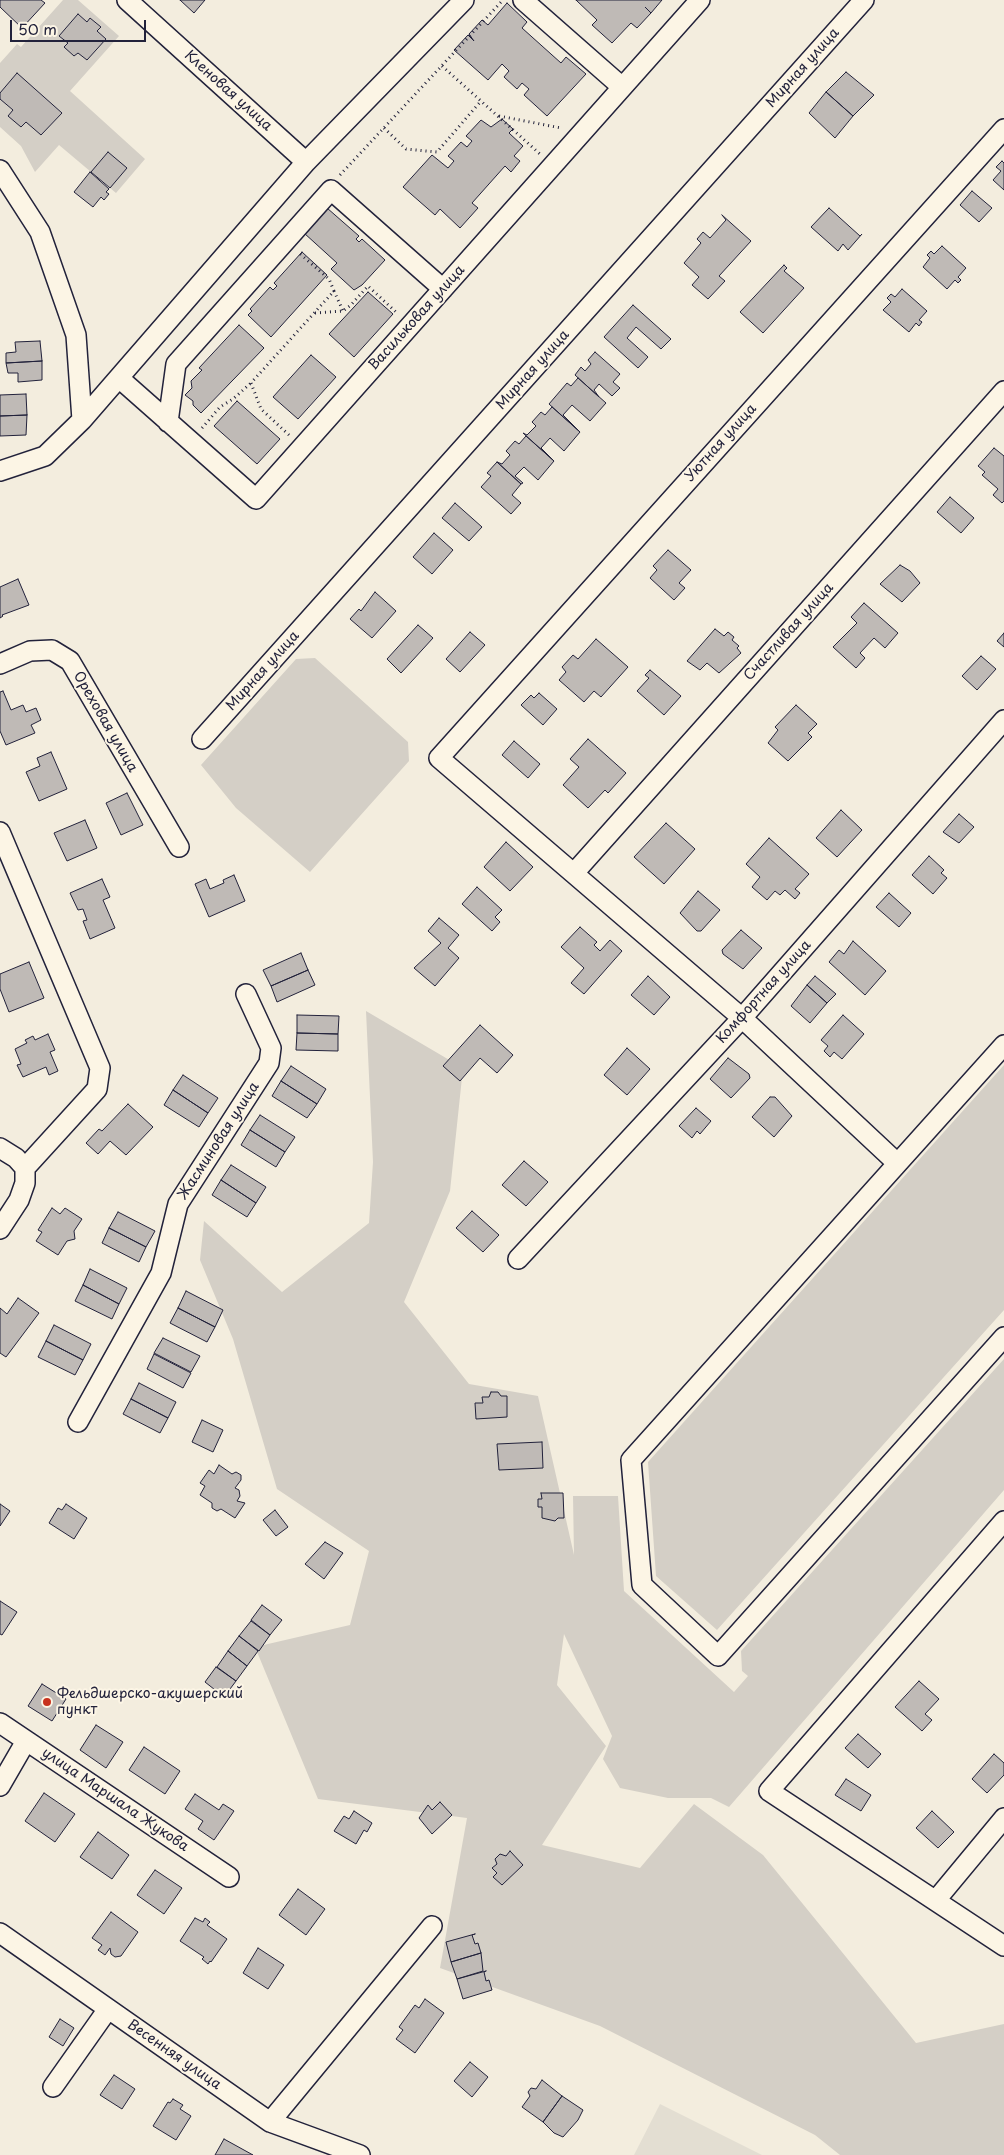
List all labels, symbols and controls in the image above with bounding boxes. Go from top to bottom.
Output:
scale bar [12,10,149,42]
text: 50 m [18,17,57,40]
street label: Мирная улица [763,25,843,111]
street label: Кленовая улица [181,47,275,135]
street label: Васильковая улица [365,262,469,374]
street label: Мирная улица [493,327,573,413]
street label: Уютная улица [682,401,760,485]
street label: Счастливая улица [741,580,837,684]
street label: Мирная улица [223,628,303,714]
street label: Ореховая улица [69,669,141,775]
street label: Комфортная улица [713,937,815,1047]
street label: Жасминовая улица [175,1079,263,1203]
place label: Фельдшерско-акушерский пункт [57,1686,243,1718]
marker: Фельдшерско-акушерский пункт [41,1696,53,1708]
street label: улица Маршала Жукова [38,1745,192,1855]
street label: Весенняя улица [124,2016,224,2094]

